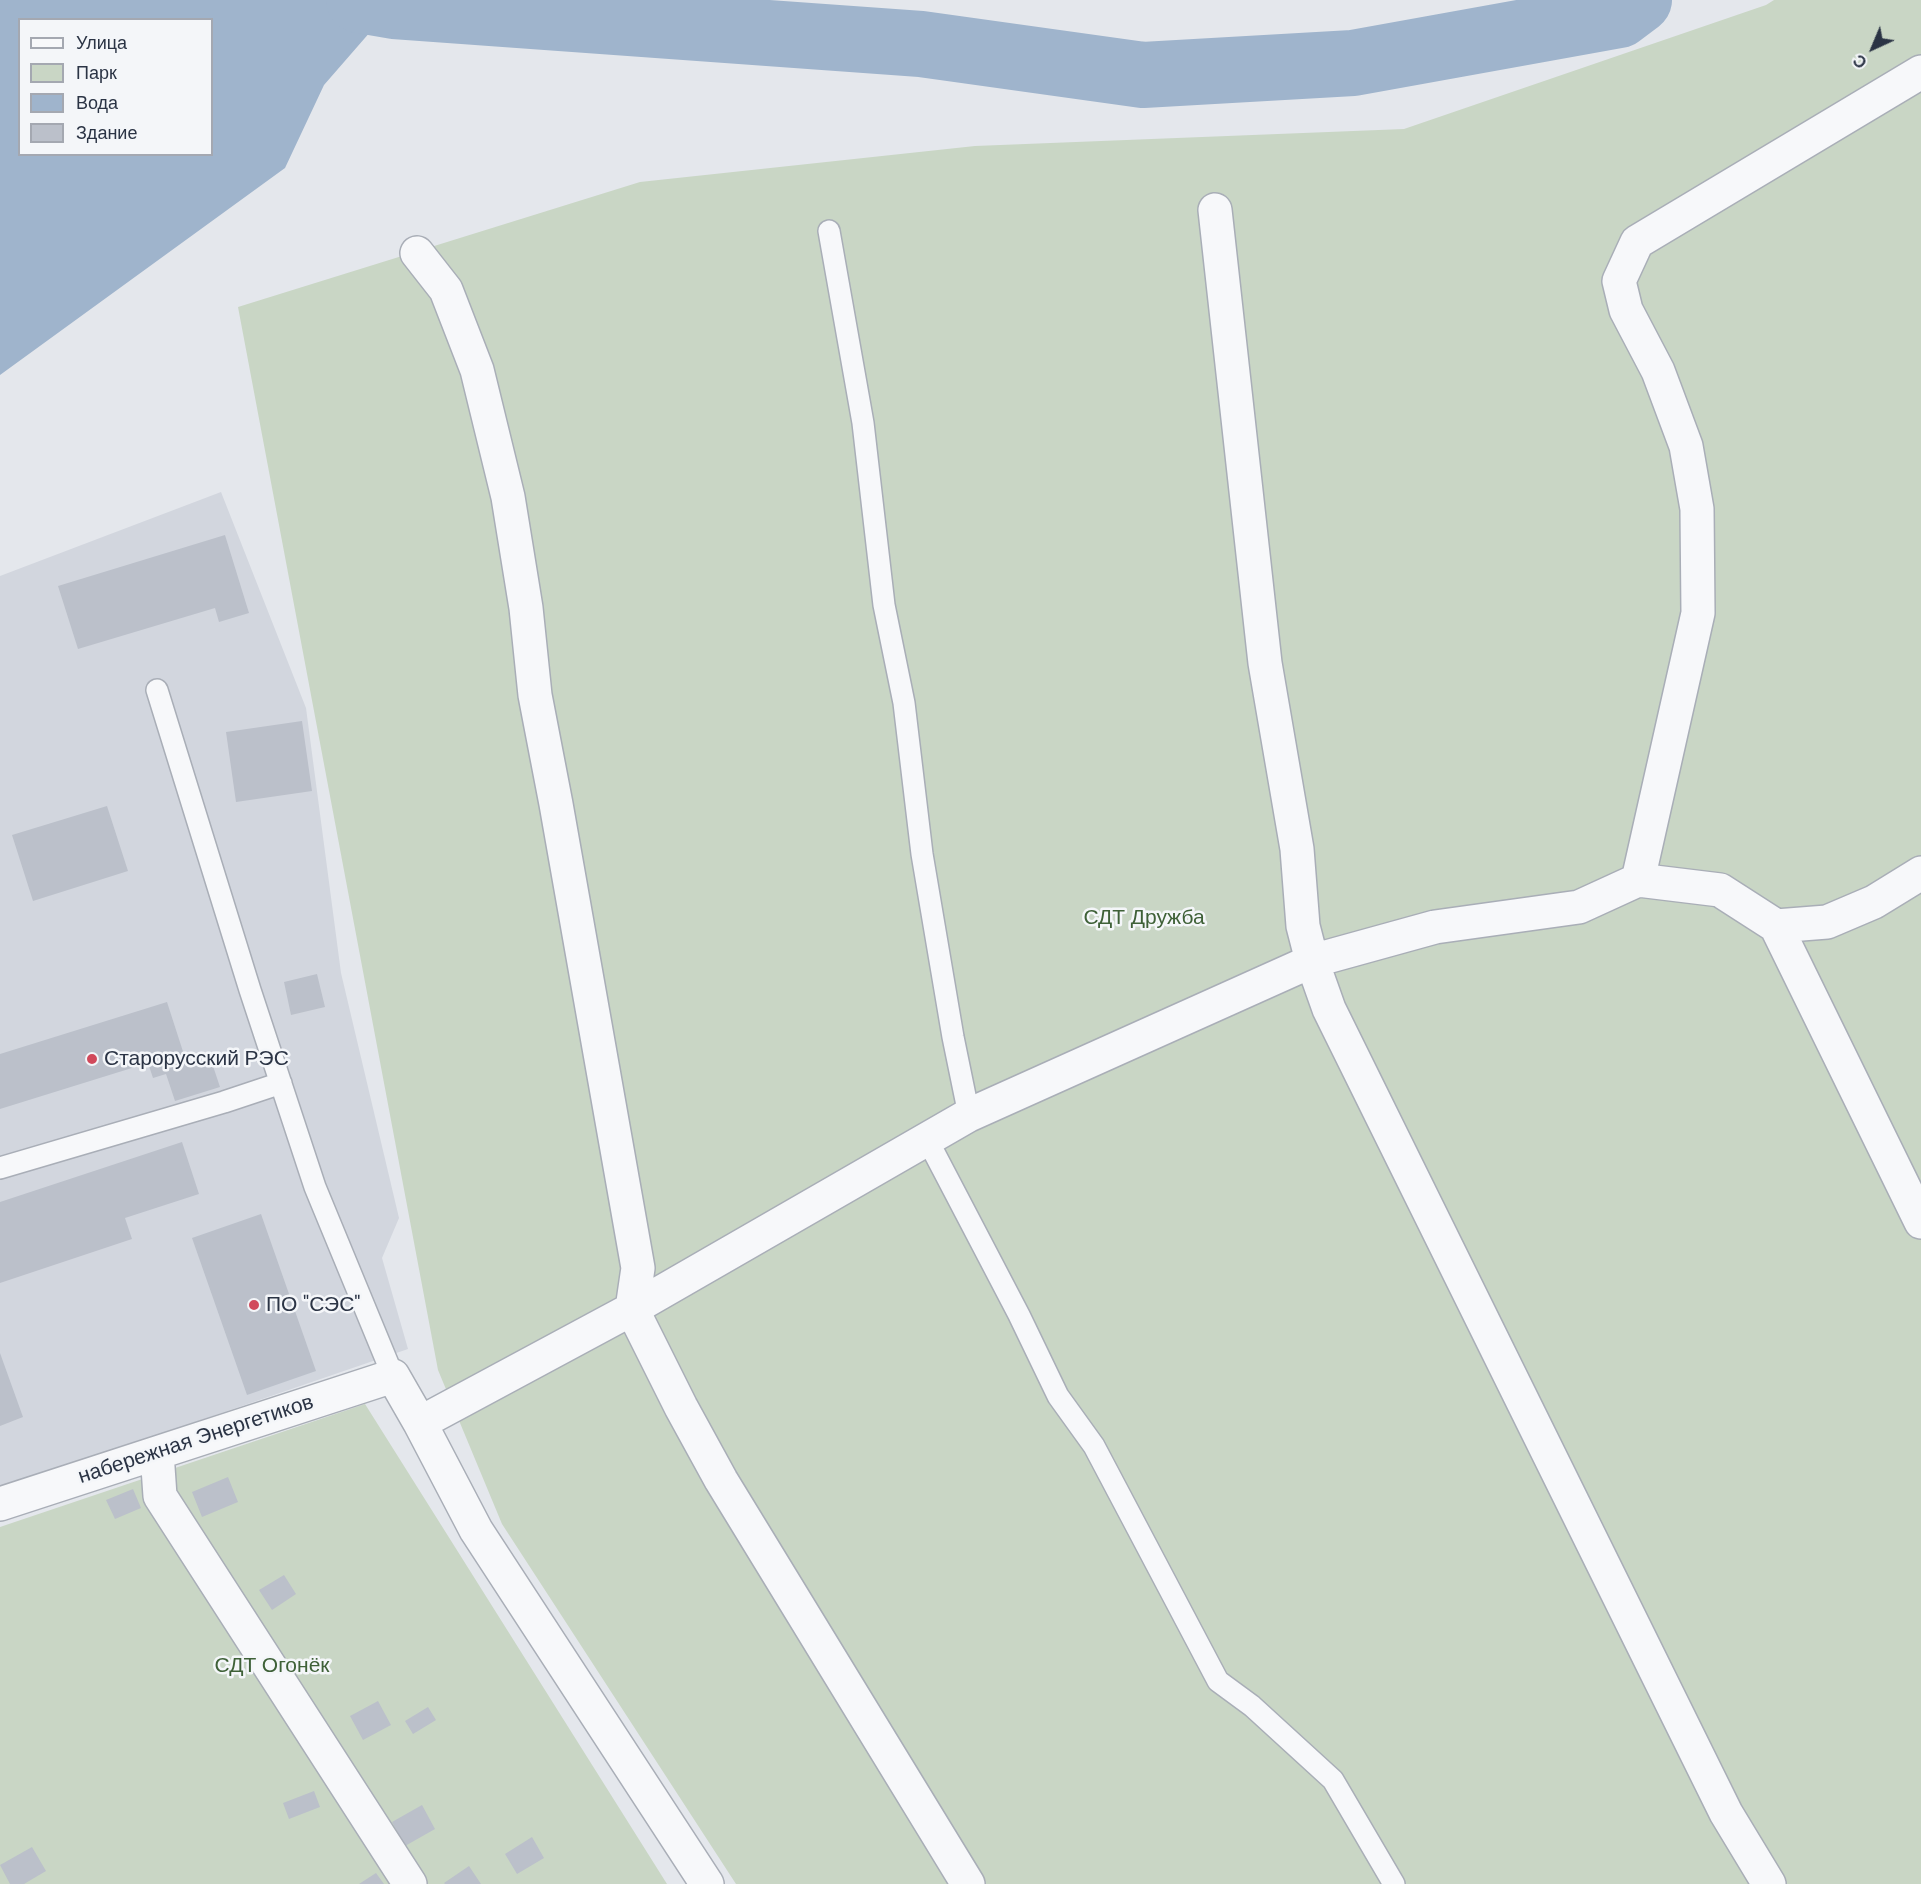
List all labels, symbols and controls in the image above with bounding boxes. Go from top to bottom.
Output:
legend [18,18,213,156]
north arrow [1843,18,1903,78]
text: Улица [76,31,127,55]
text: С [1849,50,1872,73]
text: Парк [76,61,117,85]
text: Вода [76,91,118,115]
text: Здание [76,121,137,145]
park label: СДТ Дружба [1083,905,1205,931]
place label: Старорусский РЭС [104,1046,289,1072]
marker: Старорусский РЭС [85,1052,99,1066]
place label: ПО "СЭС" [266,1292,360,1318]
marker: ПО "СЭС" [247,1298,261,1312]
street label: набережная Энергетиков [75,1390,317,1490]
park label: СДТ Огонёк [214,1653,330,1679]

